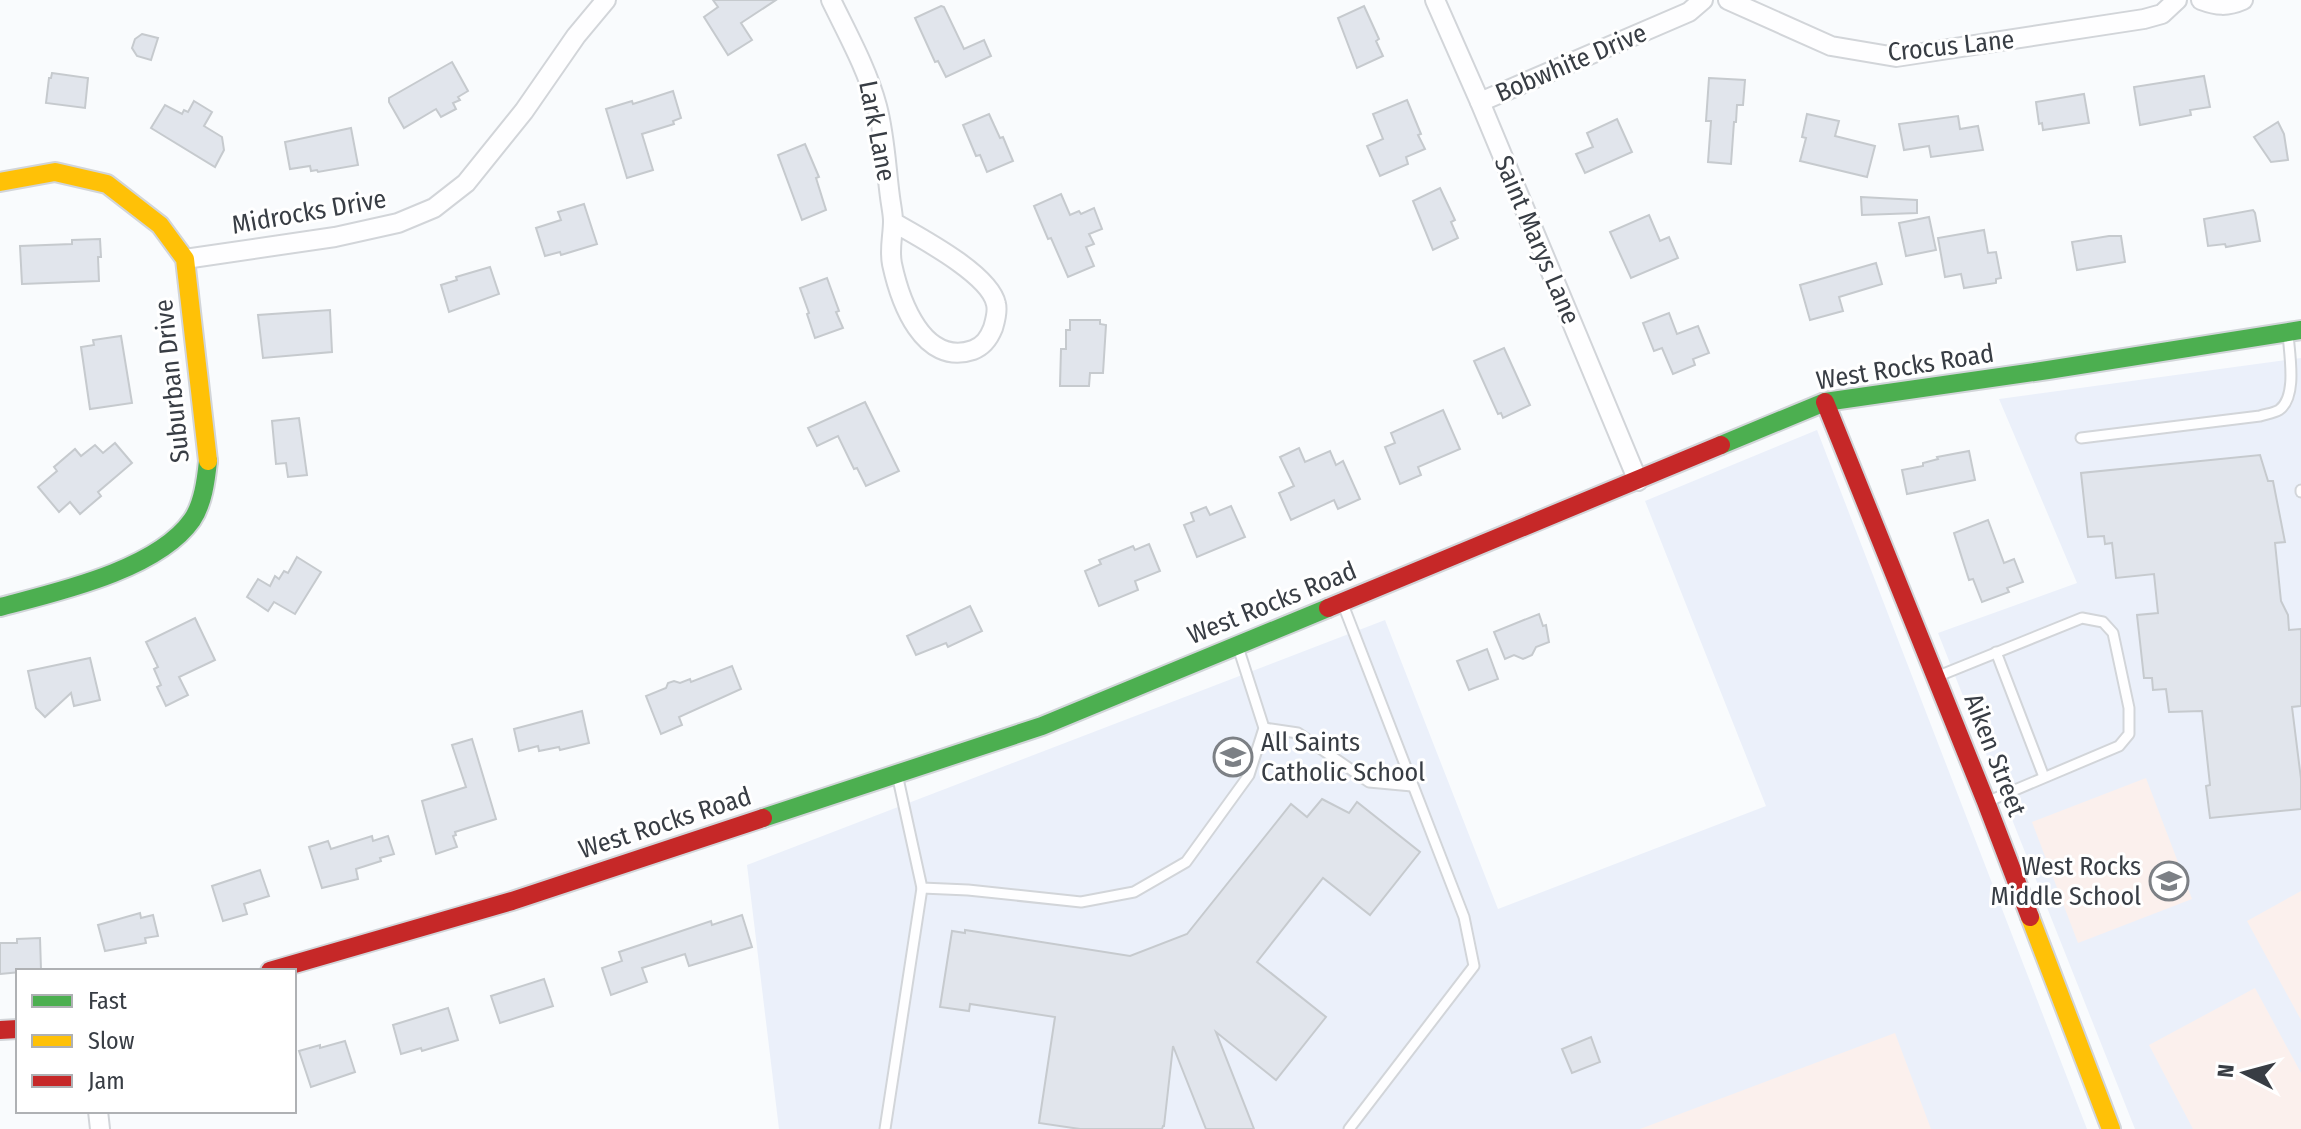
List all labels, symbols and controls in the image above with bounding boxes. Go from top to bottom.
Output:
street label: Bobwhite Drive [1491,17,1651,109]
street label: Crocus Lane [1886,24,2016,68]
street label: Lark Lane [852,78,902,184]
street label: Saint Marys Lane [1488,151,1586,329]
street label: Midrocks Drive [229,183,389,241]
street label: Suburban Drive [148,298,196,464]
street label: West Rocks Road [1814,338,1996,396]
street label: West Rocks Road [1183,555,1361,651]
street label: Aiken Street [1957,689,2033,821]
place label: All Saints Catholic School [1261,727,1425,788]
school or university icon: All Saints Catholic School [1212,736,1254,778]
street label: West Rocks Road [575,781,755,865]
place label: West Rocks Middle School [1990,851,2141,912]
school or university icon: West Rocks Middle School [2148,860,2190,902]
legend [16,969,296,1113]
text: Fast [88,987,127,1015]
text: Slow [88,1027,135,1055]
north arrow [2205,1033,2285,1113]
text: N [2211,1063,2240,1079]
text: Jam [88,1067,125,1095]

